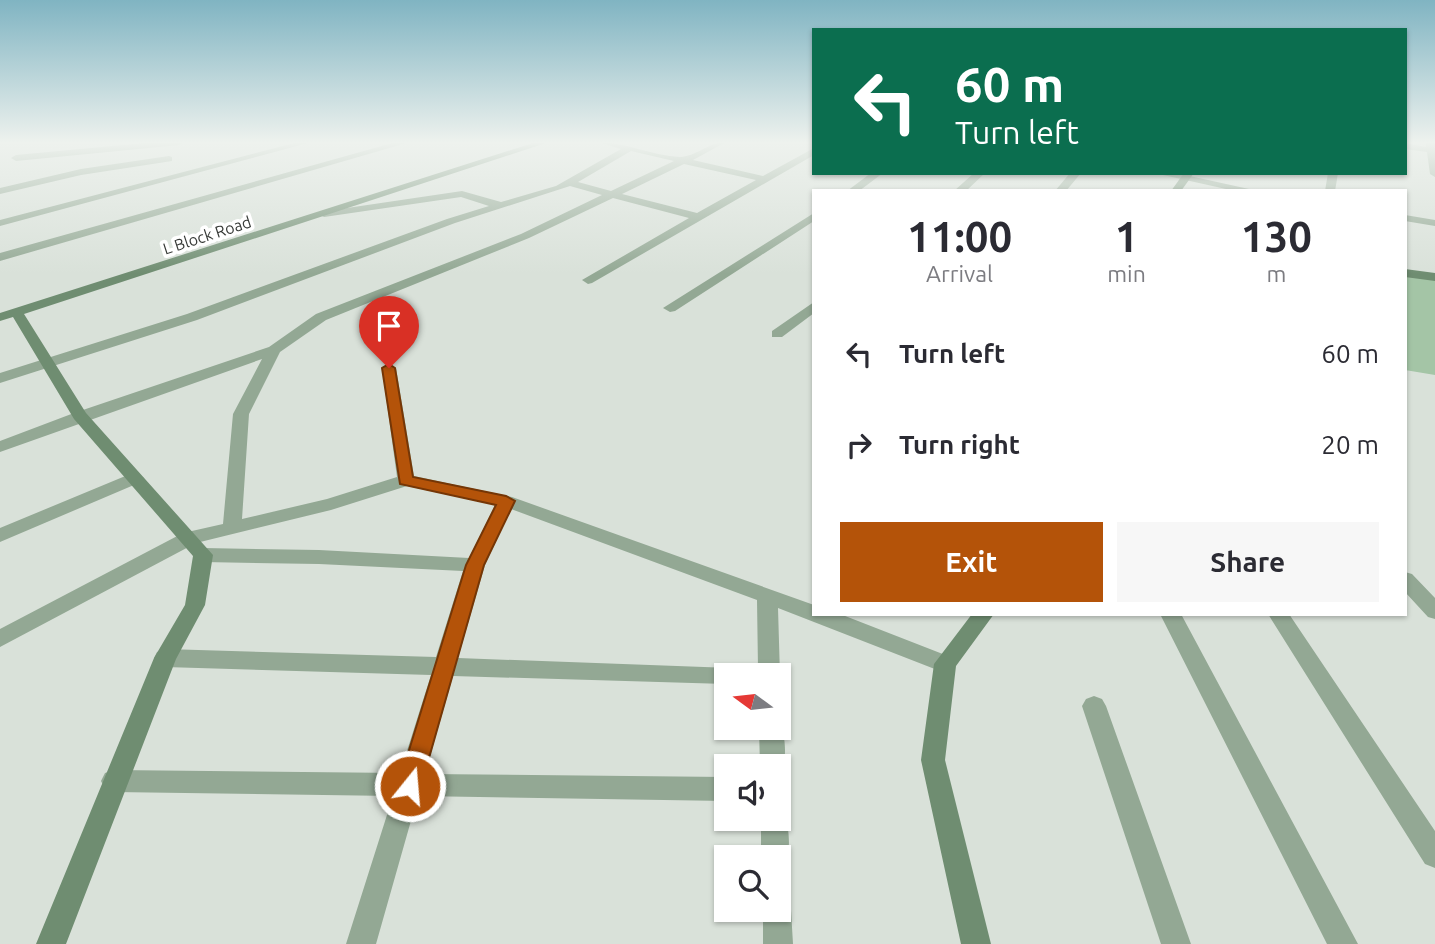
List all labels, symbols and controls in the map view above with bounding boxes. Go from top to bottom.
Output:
icon: left [840,56,931,147]
text: 60 m [955,56,1064,111]
text: Turn left [955,114,1079,150]
street label: L Block Road [161,212,253,258]
text: 11:00 [907,213,1012,260]
text: 1 [1115,213,1138,260]
text: 130 [1241,213,1312,260]
text: Arrival [926,261,993,286]
text: min [1107,261,1146,286]
text: m [1266,261,1286,286]
pin [359,296,419,368]
icon: arrive [370,307,408,345]
icon: left [840,335,878,373]
text: Turn left [899,339,1005,368]
text: 60 m [1321,339,1379,368]
icon: right [840,426,878,464]
text: Turn right [899,430,1020,459]
text: 20 m [1321,430,1379,459]
button: Exit [840,522,1103,602]
button: Share [1117,522,1379,602]
north arrow [714,663,791,740]
map controls [714,663,791,922]
position arrow [373,749,447,823]
button: sound [714,754,791,831]
button: search [714,845,791,922]

